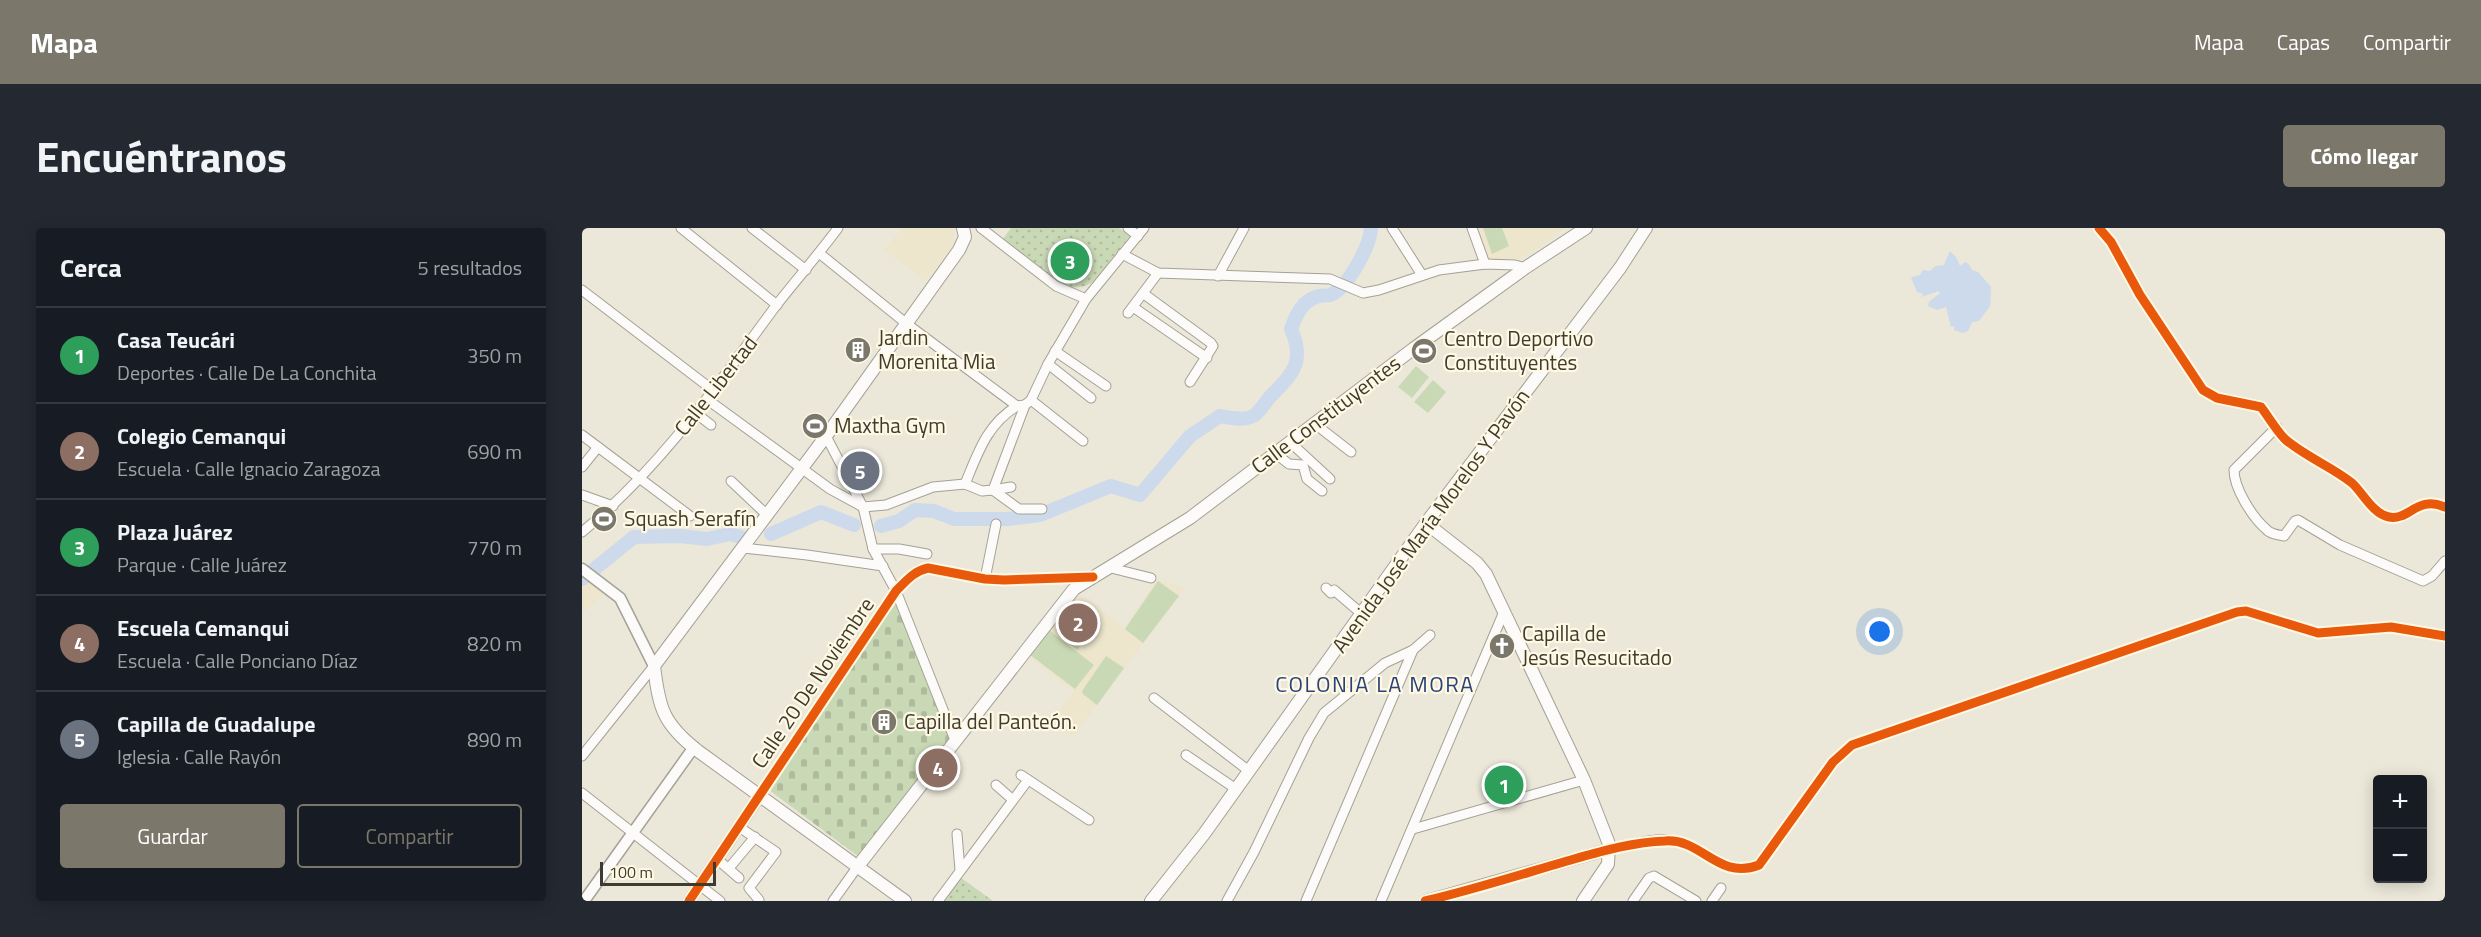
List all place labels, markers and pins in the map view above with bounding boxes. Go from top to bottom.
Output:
pin: 3 [1050,238,1090,284]
place label: Jardin Morenita Mia [878,321,996,377]
place label: Centro Deportivo Constituyentes [1444,322,1594,378]
building icon: Jardin Morenita Mia [843,335,873,365]
sports icon: Centro Deportivo Constituyentes [1409,336,1439,366]
place label: Maxtha Gym [834,409,946,441]
sports icon: Maxtha Gym [800,411,830,441]
pin: 5 [840,448,880,494]
place label: Squash Serafín [624,502,756,534]
sports icon: Squash Serafín [589,504,619,534]
pin: 2 [1058,600,1098,646]
place label: Capilla de Jesús Resucitado [1522,617,1672,673]
church icon: Capilla de Jesús Resucitado [1487,631,1517,661]
place label: Capilla del Panteón. [904,705,1077,737]
building icon: Capilla del Panteón. [869,707,899,737]
pin: 4 [918,746,958,790]
pin: 1 [1484,762,1524,808]

